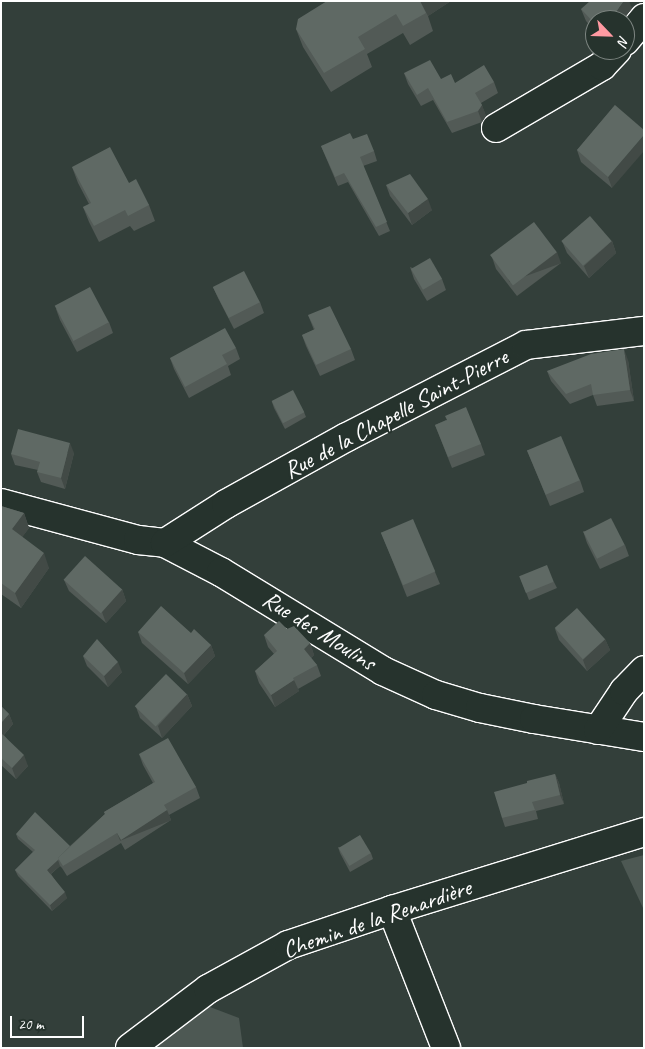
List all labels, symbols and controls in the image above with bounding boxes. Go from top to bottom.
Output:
north arrow [585,10,635,60]
text: N [614,33,633,48]
street label: Rue de la Chapelle Saint-Pierre [278,342,514,486]
street label: Rue des Moulins [257,585,381,677]
street label: Chemin de la Renardière [279,873,475,965]
scale bar [12,1006,86,1038]
text: 20 m [18,1015,44,1034]

